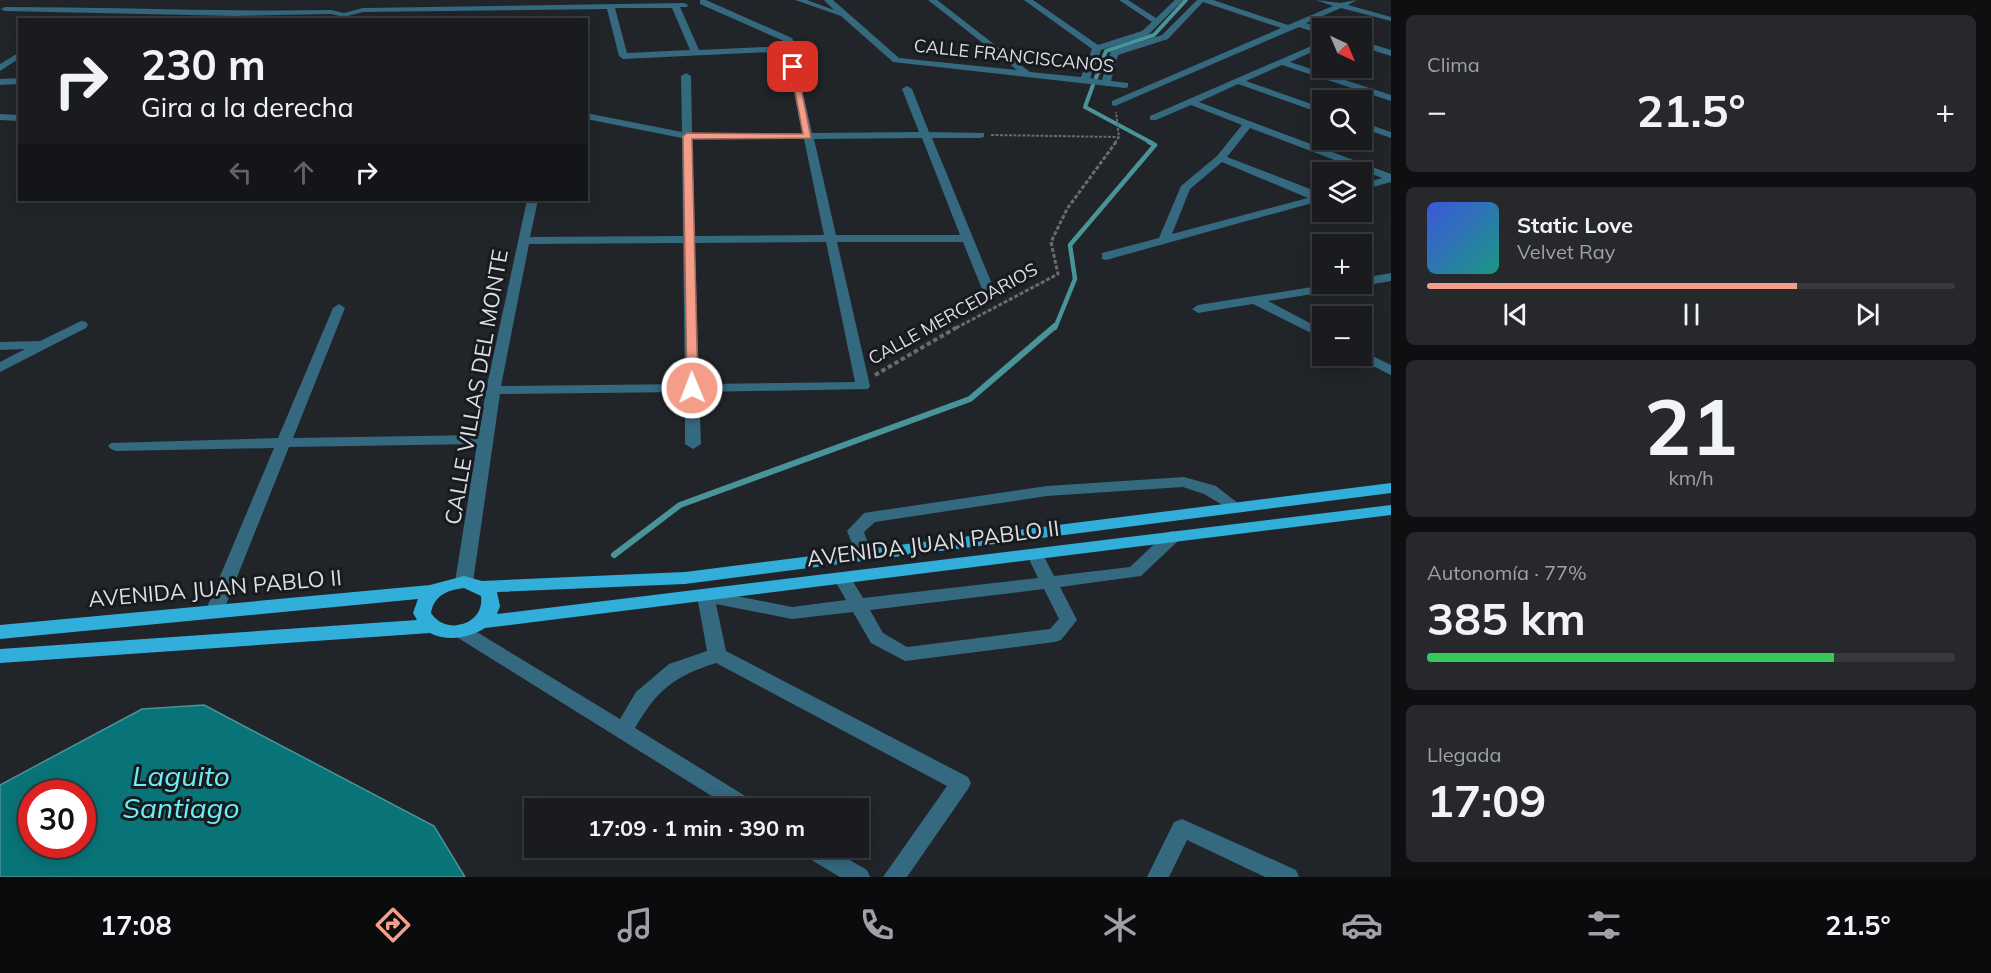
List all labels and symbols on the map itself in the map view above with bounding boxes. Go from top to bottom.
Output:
north arrow [1312,18,1372,78]
street label: CALLE FRANCISCANOS [913,34,1115,77]
pin [767,41,818,92]
street label: CALLE VILLAS DEL MONTE [438,247,514,527]
street label: CALLE MERCEDARIOS [864,257,1041,370]
position arrow [660,356,724,420]
street label: AVENIDA JUAN PABLO II [805,514,1061,572]
street label: AVENIDA JUAN PABLO II [87,563,343,613]
water label: Laguito Santiago [123,758,239,825]
speed limit sign: 30 [18,780,96,858]

